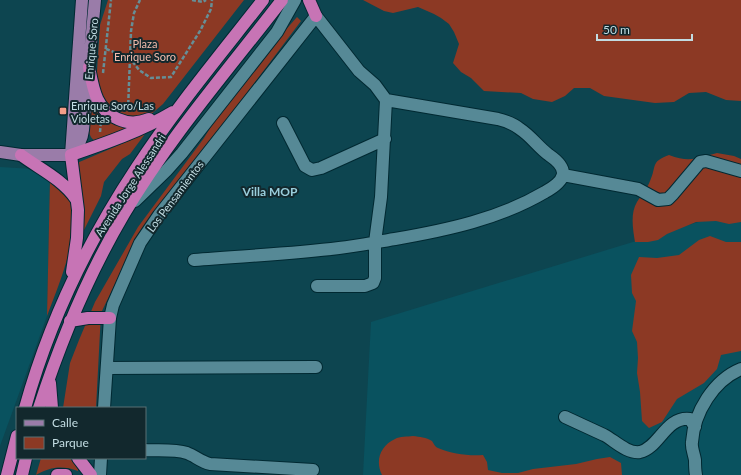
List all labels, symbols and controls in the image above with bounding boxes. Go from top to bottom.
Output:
scale bar [597,16,692,42]
street label: Enrique Soro [82,18,100,80]
text: 50 m [603,22,630,37]
park label: Plaza Enrique Soro [114,37,176,63]
place label: Enrique Soro/Las Violetas [71,99,154,125]
marker: Enrique Soro/Las Violetas [58,106,68,116]
street label: Avenida Jorge Alessandri [92,131,168,239]
street label: Los Pensamientos [144,158,206,234]
district label: Villa MOP [242,184,298,199]
legend [16,407,146,459]
text: Calle [52,415,78,430]
text: Parque [52,435,89,450]

